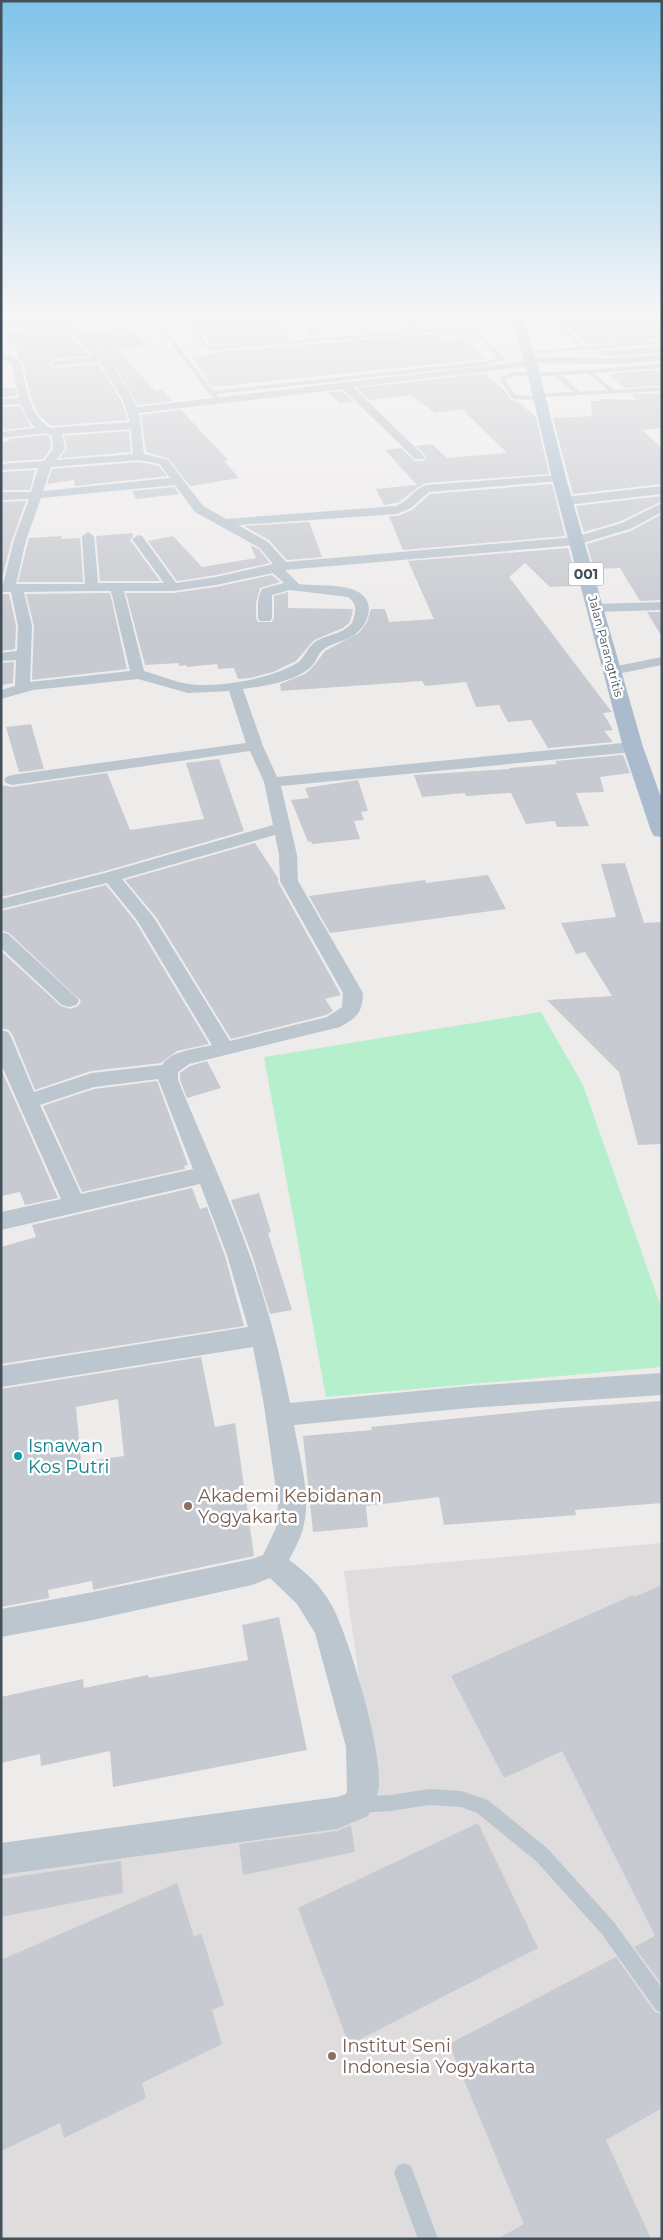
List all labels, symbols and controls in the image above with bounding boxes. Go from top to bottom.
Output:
road number: 001 [568,562,604,586]
street label: Jalan Parangtritis [585,593,627,699]
place label: Isnawan Kos Putri [28,1435,109,1478]
marker: Isnawan Kos Putri [12,1450,24,1462]
place label: Akademi Kebidanan Yogyakarta [198,1485,382,1528]
marker: Akademi Kebidanan Yogyakarta [182,1500,194,1512]
place label: Institut Seni Indonesia Yogyakarta [342,2035,535,2078]
marker: Institut Seni Indonesia Yogyakarta [326,2050,338,2062]

